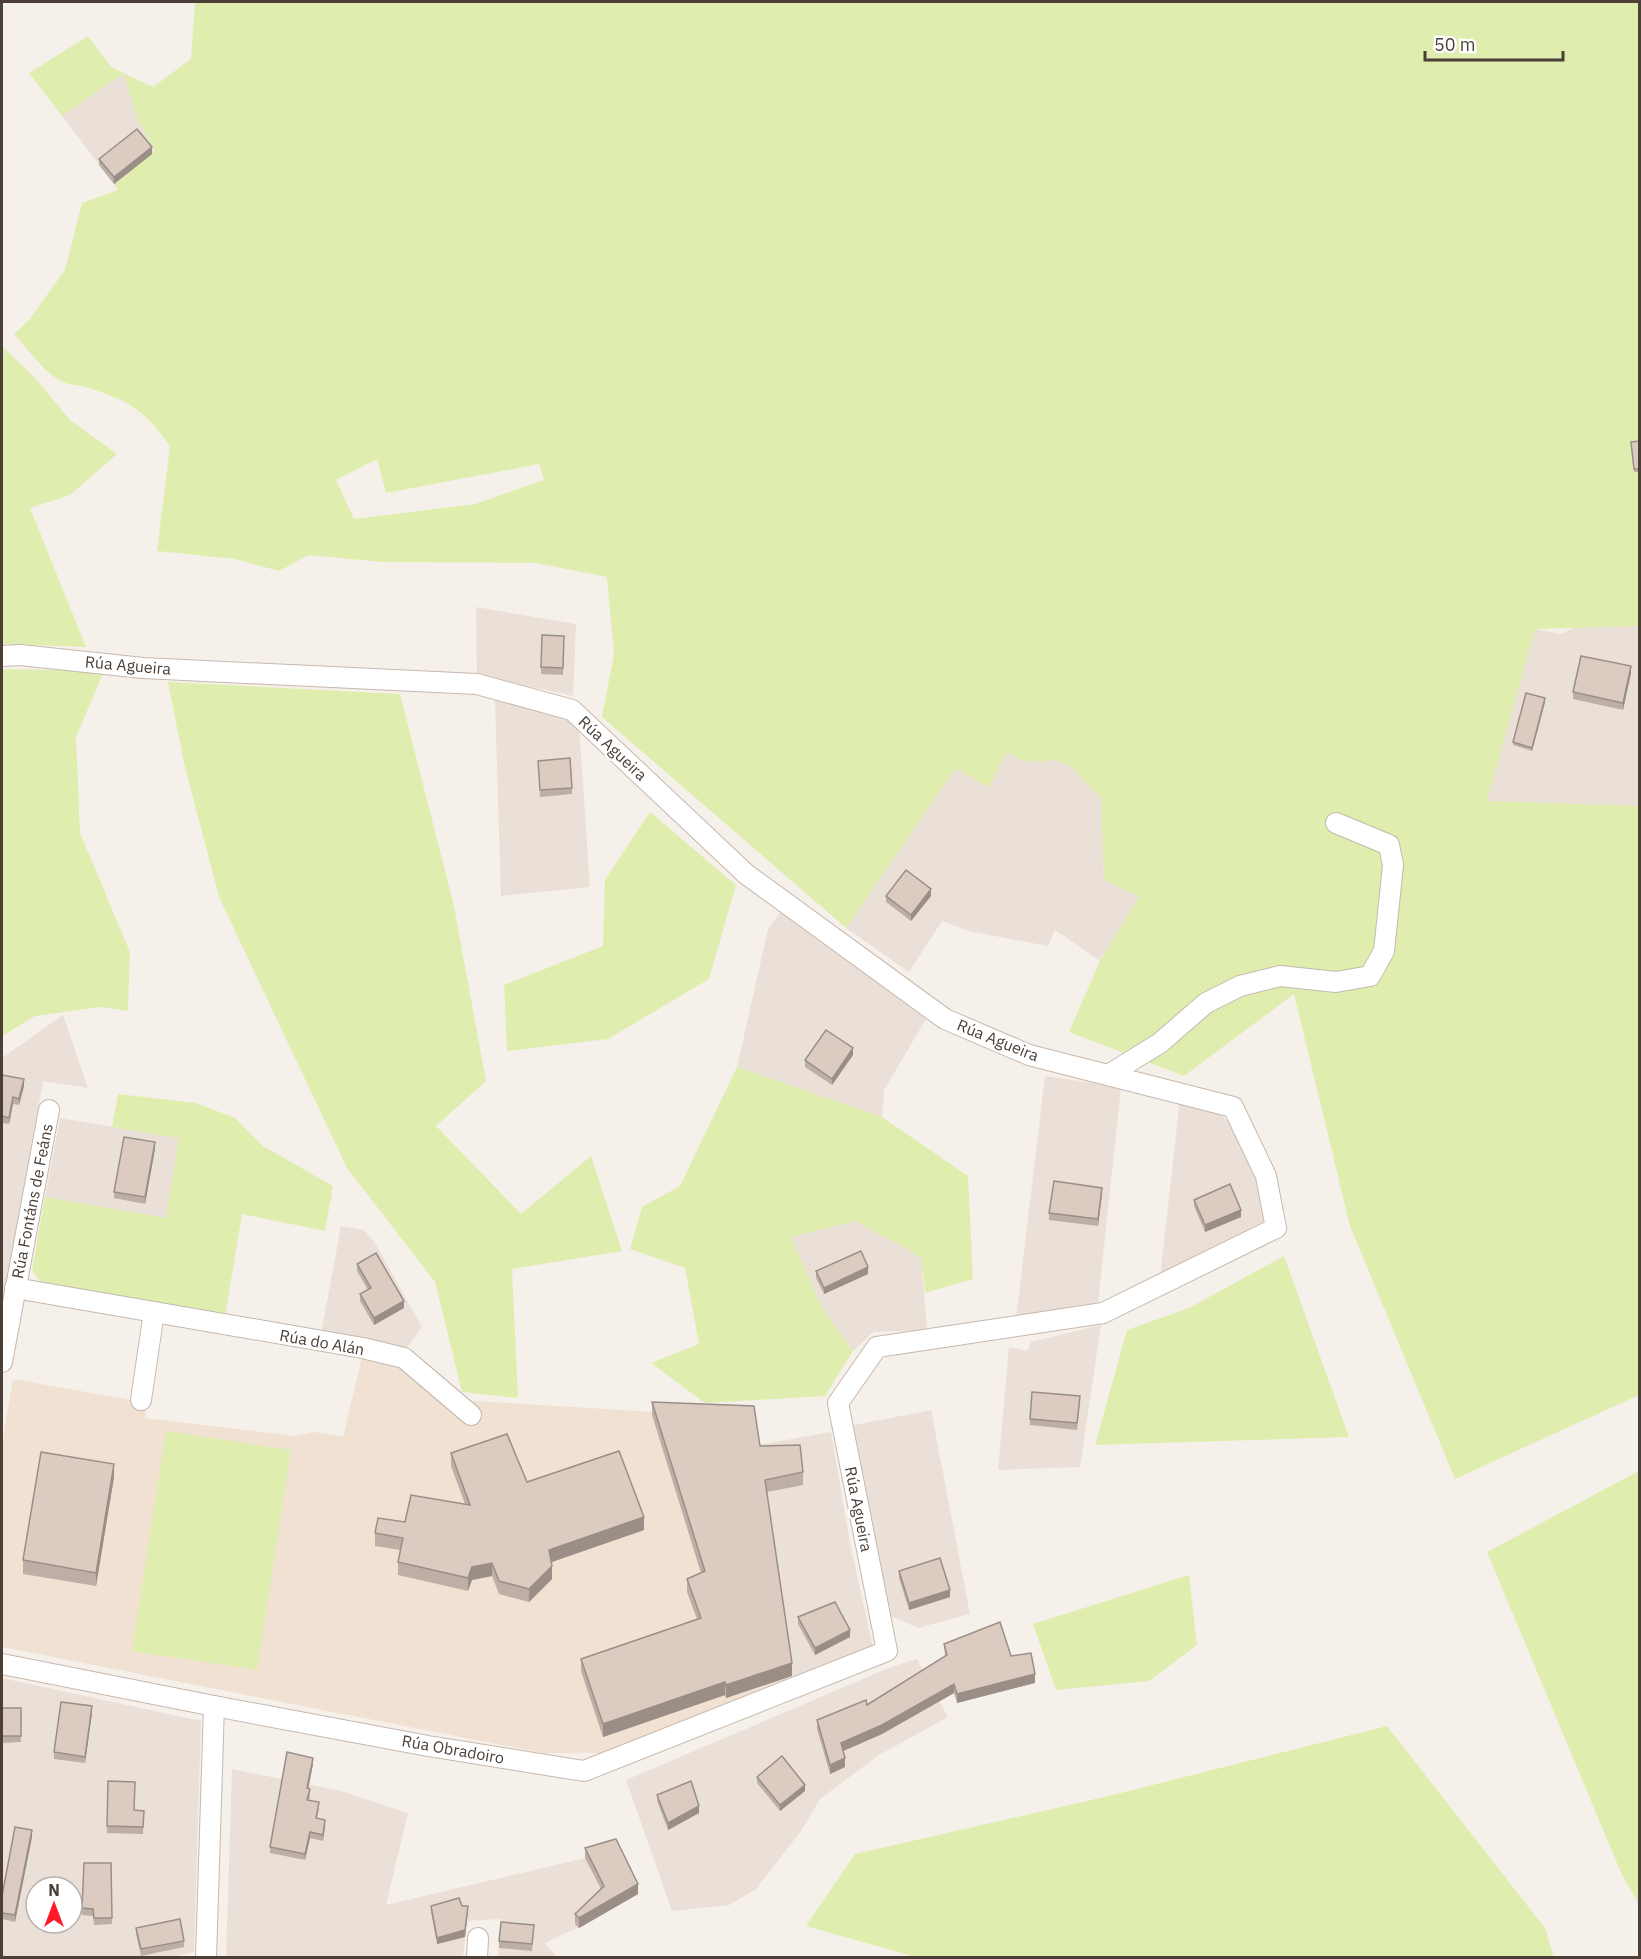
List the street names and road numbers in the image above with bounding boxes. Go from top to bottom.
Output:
street label: Rúa Agueira [84,651,172,679]
street label: Rúa Agueira [575,711,652,785]
street label: Rúa Agueira [954,1015,1042,1066]
street label: Rúa Fontáns de Feáns [7,1122,57,1280]
street label: Rúa do Alán [278,1325,366,1359]
street label: Rúa Agueira [841,1465,877,1554]
street label: Rúa Obradoiro [400,1730,506,1768]

